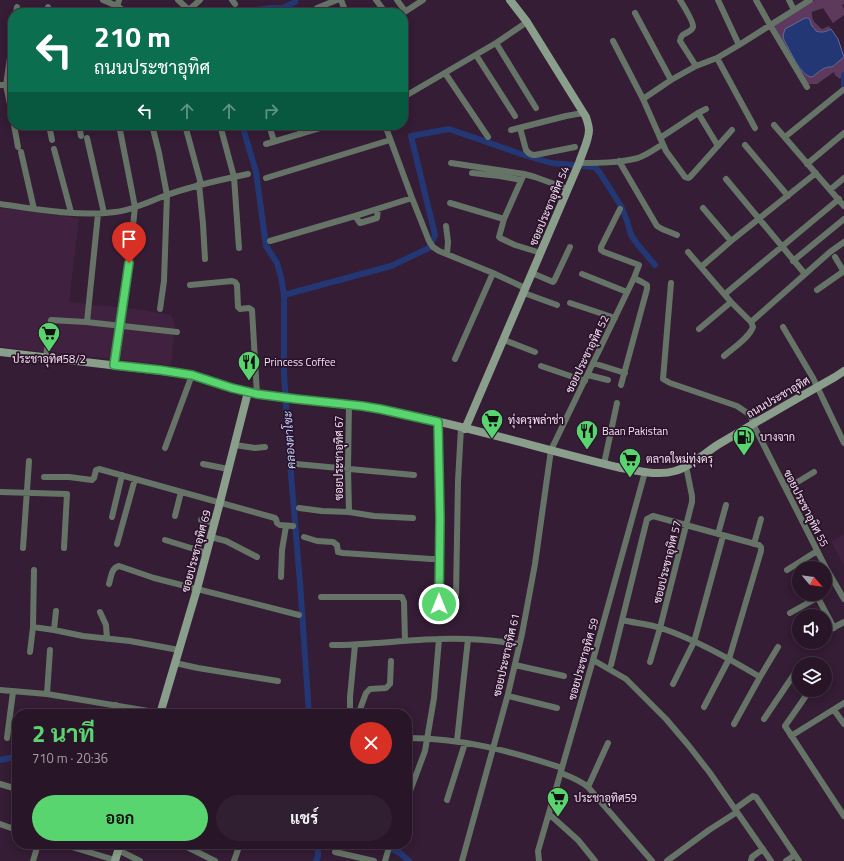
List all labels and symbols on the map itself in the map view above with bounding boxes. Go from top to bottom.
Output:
street label: ซอยประชาอุทิศ 54 [525,164,574,249]
pin [112,222,146,263]
street label: ซอยประชาอุทิศ 52 [561,312,614,396]
supermarket icon: ประชาอุทิศ58/2 [36,320,62,353]
restaurant icon: Princess Coffee [236,349,262,382]
place label: ประชาอุทิศ58/2 [12,351,86,368]
place label: Princess Coffee [264,354,336,370]
street label: ถนนประชาอุทิศ [743,372,813,423]
supermarket icon: ทุ่งครุพล่าช่า [479,407,505,440]
water label: คลองตาโซะ [277,410,301,470]
place label: ทุ่งครุพล่าช่า [508,412,564,429]
street label: ซอยประชาอุทิศ 67 [331,416,348,500]
restaurant icon: Baan Pakistan [574,418,600,451]
place label: Baan Pakistan [602,423,668,439]
fuel station icon: บางจาก [731,424,757,457]
place label: บางจาก [760,429,795,445]
supermarket icon: ตลาดใหม่ทุ่งครุ [617,446,643,479]
place label: ตลาดใหม่ทุ่งครุ [646,451,713,468]
street label: ซอยประชาอุทิศ 55 [779,467,832,550]
street label: ซอยประชาอุทิศ 69 [177,508,216,594]
street label: ซอยประชาอุทิศ 57 [649,519,686,605]
north arrow [792,561,832,601]
position arrow [418,583,460,625]
street label: ซอยประชาอุทิศ 61 [489,612,524,698]
street label: ซอยประชาอุทิศ 59 [564,616,603,702]
supermarket icon: ประชาอุทิศ59 [545,785,571,818]
place label: ประชาอุทิศ59 [574,790,637,807]

